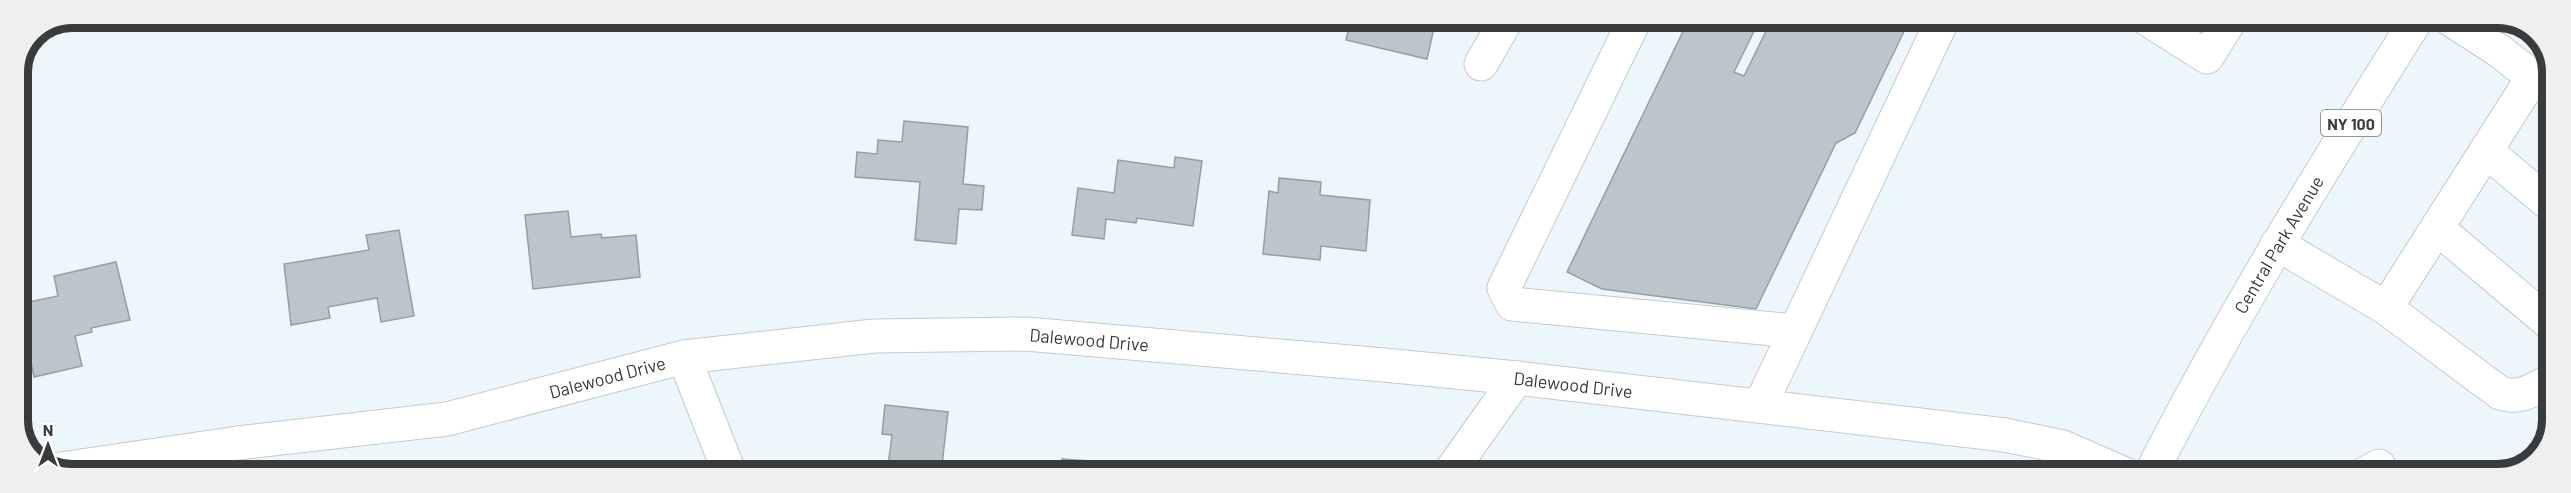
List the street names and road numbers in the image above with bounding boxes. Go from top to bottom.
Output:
road number: NY 100 [2321,110,2381,136]
street label: Central Park Avenue [2229,171,2328,317]
street label: Dalewood Drive [1029,323,1150,356]
street label: Dalewood Drive [547,351,668,403]
street label: Dalewood Drive [1512,367,1634,402]

